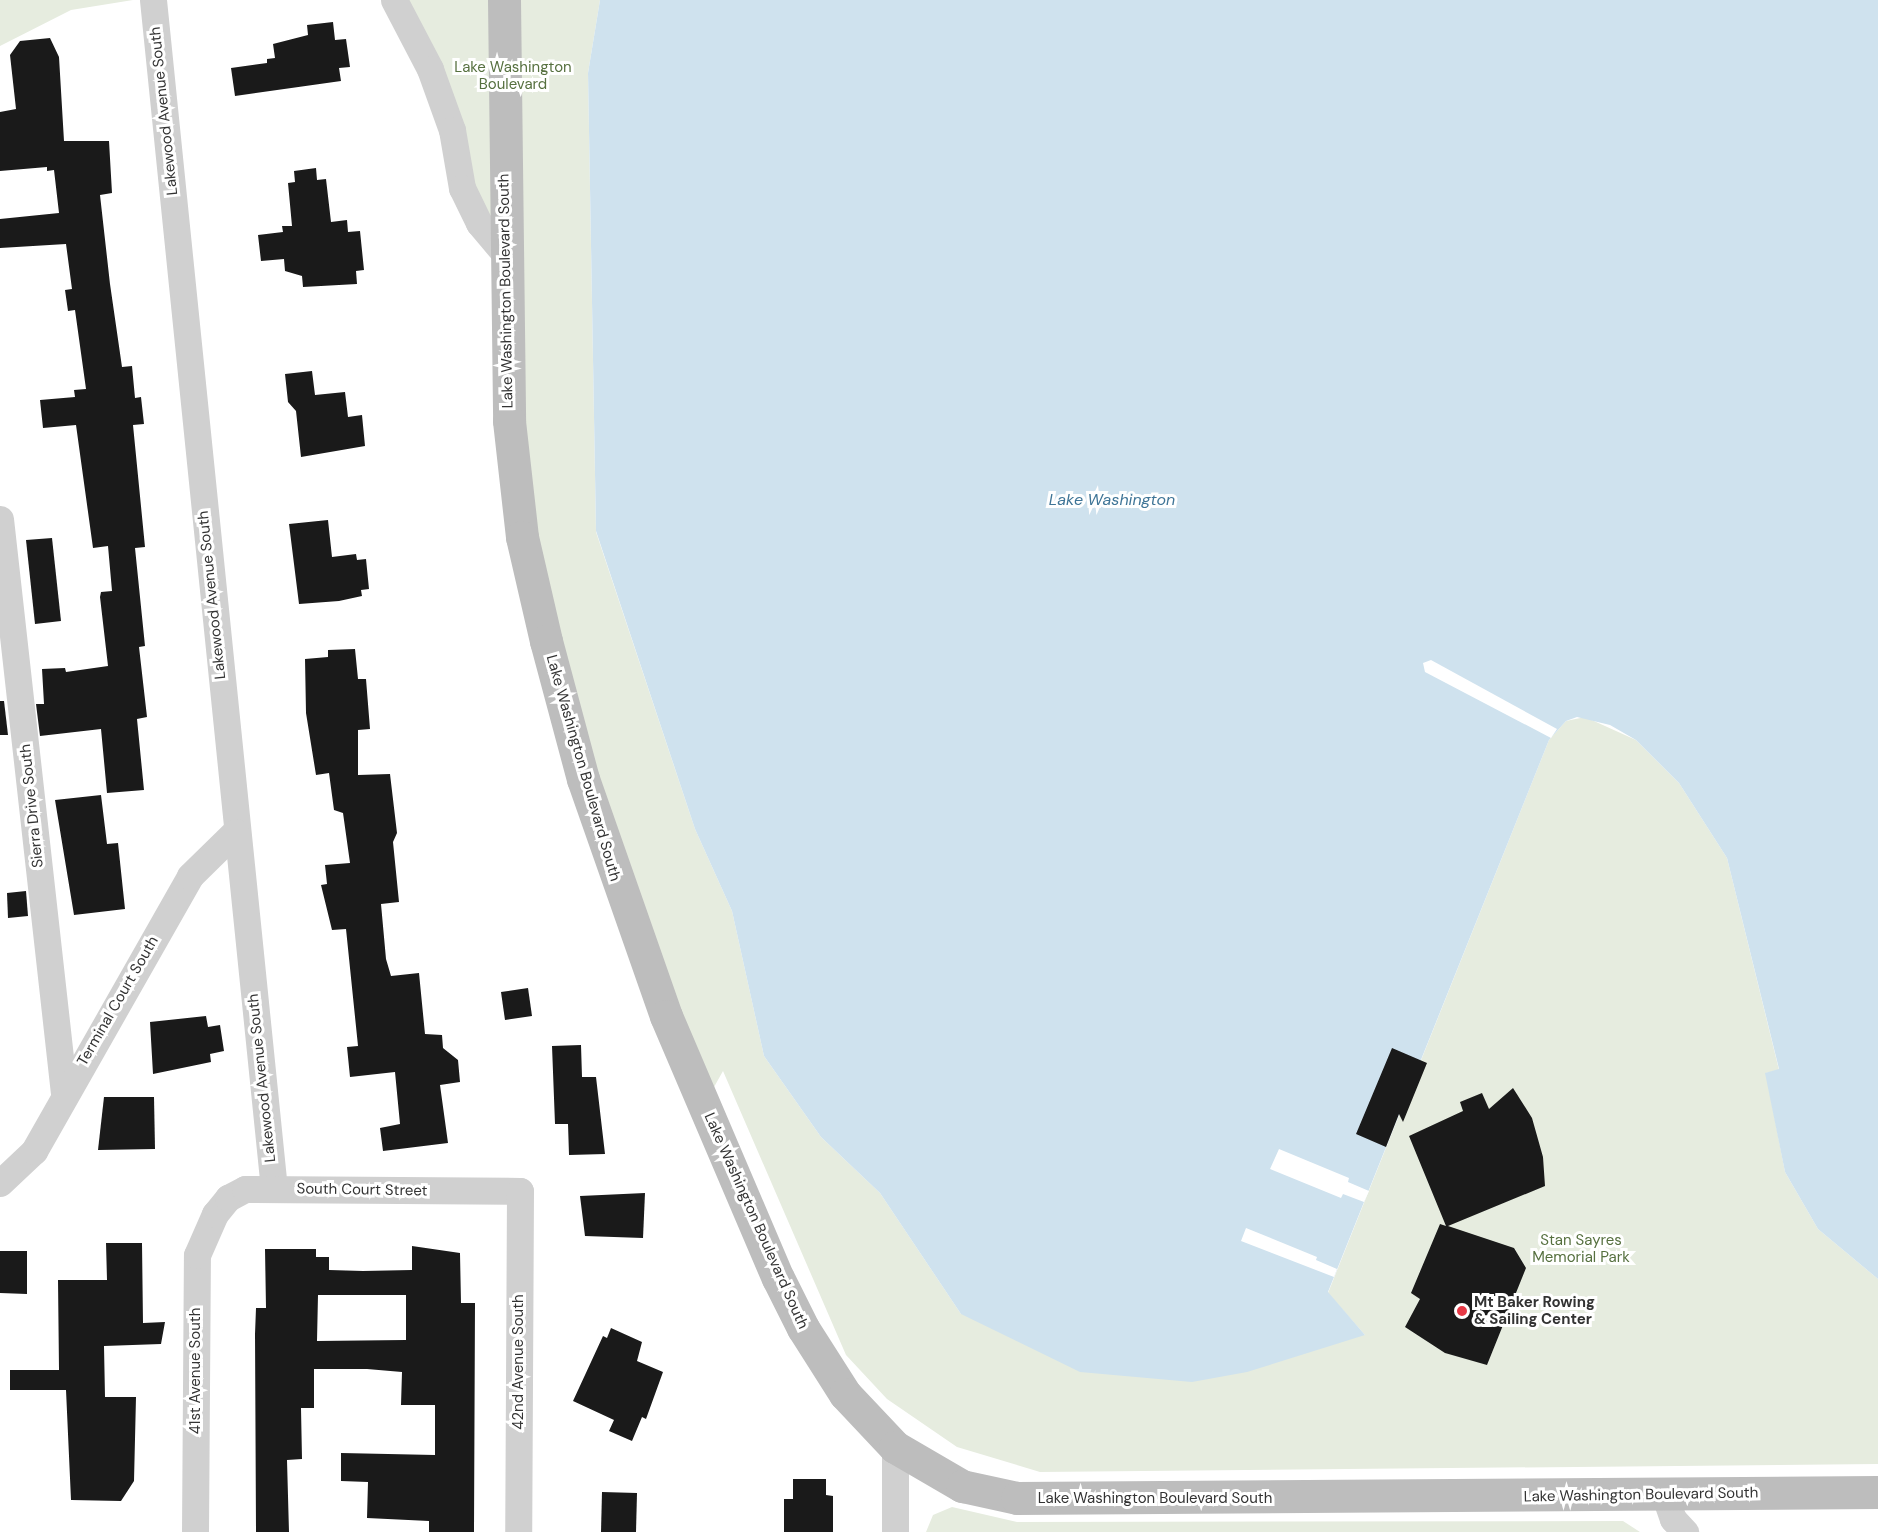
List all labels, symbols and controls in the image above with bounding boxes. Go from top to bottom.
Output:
street label: Lakewood Avenue South [146,26,182,196]
park label: Lake Washington Boulevard [454,58,572,93]
street label: Lake Washington Boulevard South [495,174,517,408]
water label: Lake Washington [1049,490,1175,510]
street label: Lakewood Avenue South [194,510,230,680]
street label: Lake Washington Boulevard South [542,653,624,883]
street label: Sierra Drive South [17,743,47,869]
street label: Terminal Court South [74,933,162,1069]
street label: Lakewood Avenue South [244,993,280,1163]
street label: Lake Washington Boulevard South [700,1110,812,1332]
street label: South Court Street [296,1180,428,1200]
park label: Stan Sayres Memorial Park [1532,1231,1630,1266]
place label: Mt Baker Rowing & Sailing Center [1474,1293,1595,1328]
street label: 42nd Avenue South [510,1294,528,1430]
marker: Mt Baker Rowing & Sailing Center [1455,1304,1469,1318]
street label: 41st Avenue South [187,1308,205,1434]
street label: Lake Washington Boulevard South [1524,1484,1758,1506]
street label: Lake Washington Boulevard South [1038,1490,1272,1508]

